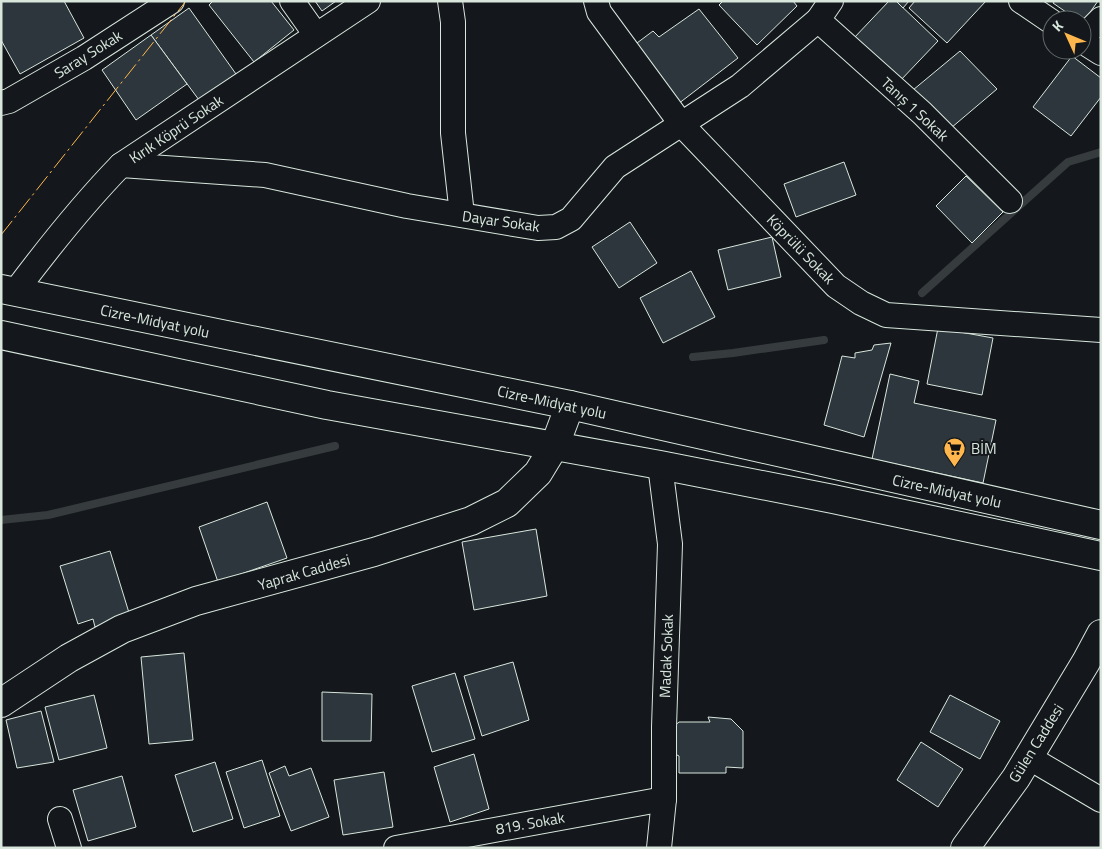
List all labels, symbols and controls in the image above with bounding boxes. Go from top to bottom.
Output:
north arrow [1042,10,1092,60]
text: K [1047,15,1068,36]
street label: Saray Sokak [49,24,127,84]
street label: Tanış 1 Sokak [876,72,954,146]
street label: Kırık Köprü Sokak [124,89,228,169]
street label: Dayar Sokak [461,204,541,238]
street label: Köprülü Sokak [761,209,841,289]
street label: Cizre-Midyat yolu [98,298,212,344]
street label: Cizre-Midyat yolu [495,379,609,425]
supermarket icon: BİM [943,436,967,467]
place label: BİM [971,437,997,460]
street label: Cizre-Midyat yolu [890,468,1004,514]
street label: Yaprak Caddesi [255,548,353,596]
street label: Madak Sokak [653,614,679,698]
street label: Gülen Caddesi [1003,699,1069,787]
street label: 819. Sokak [494,806,566,840]

